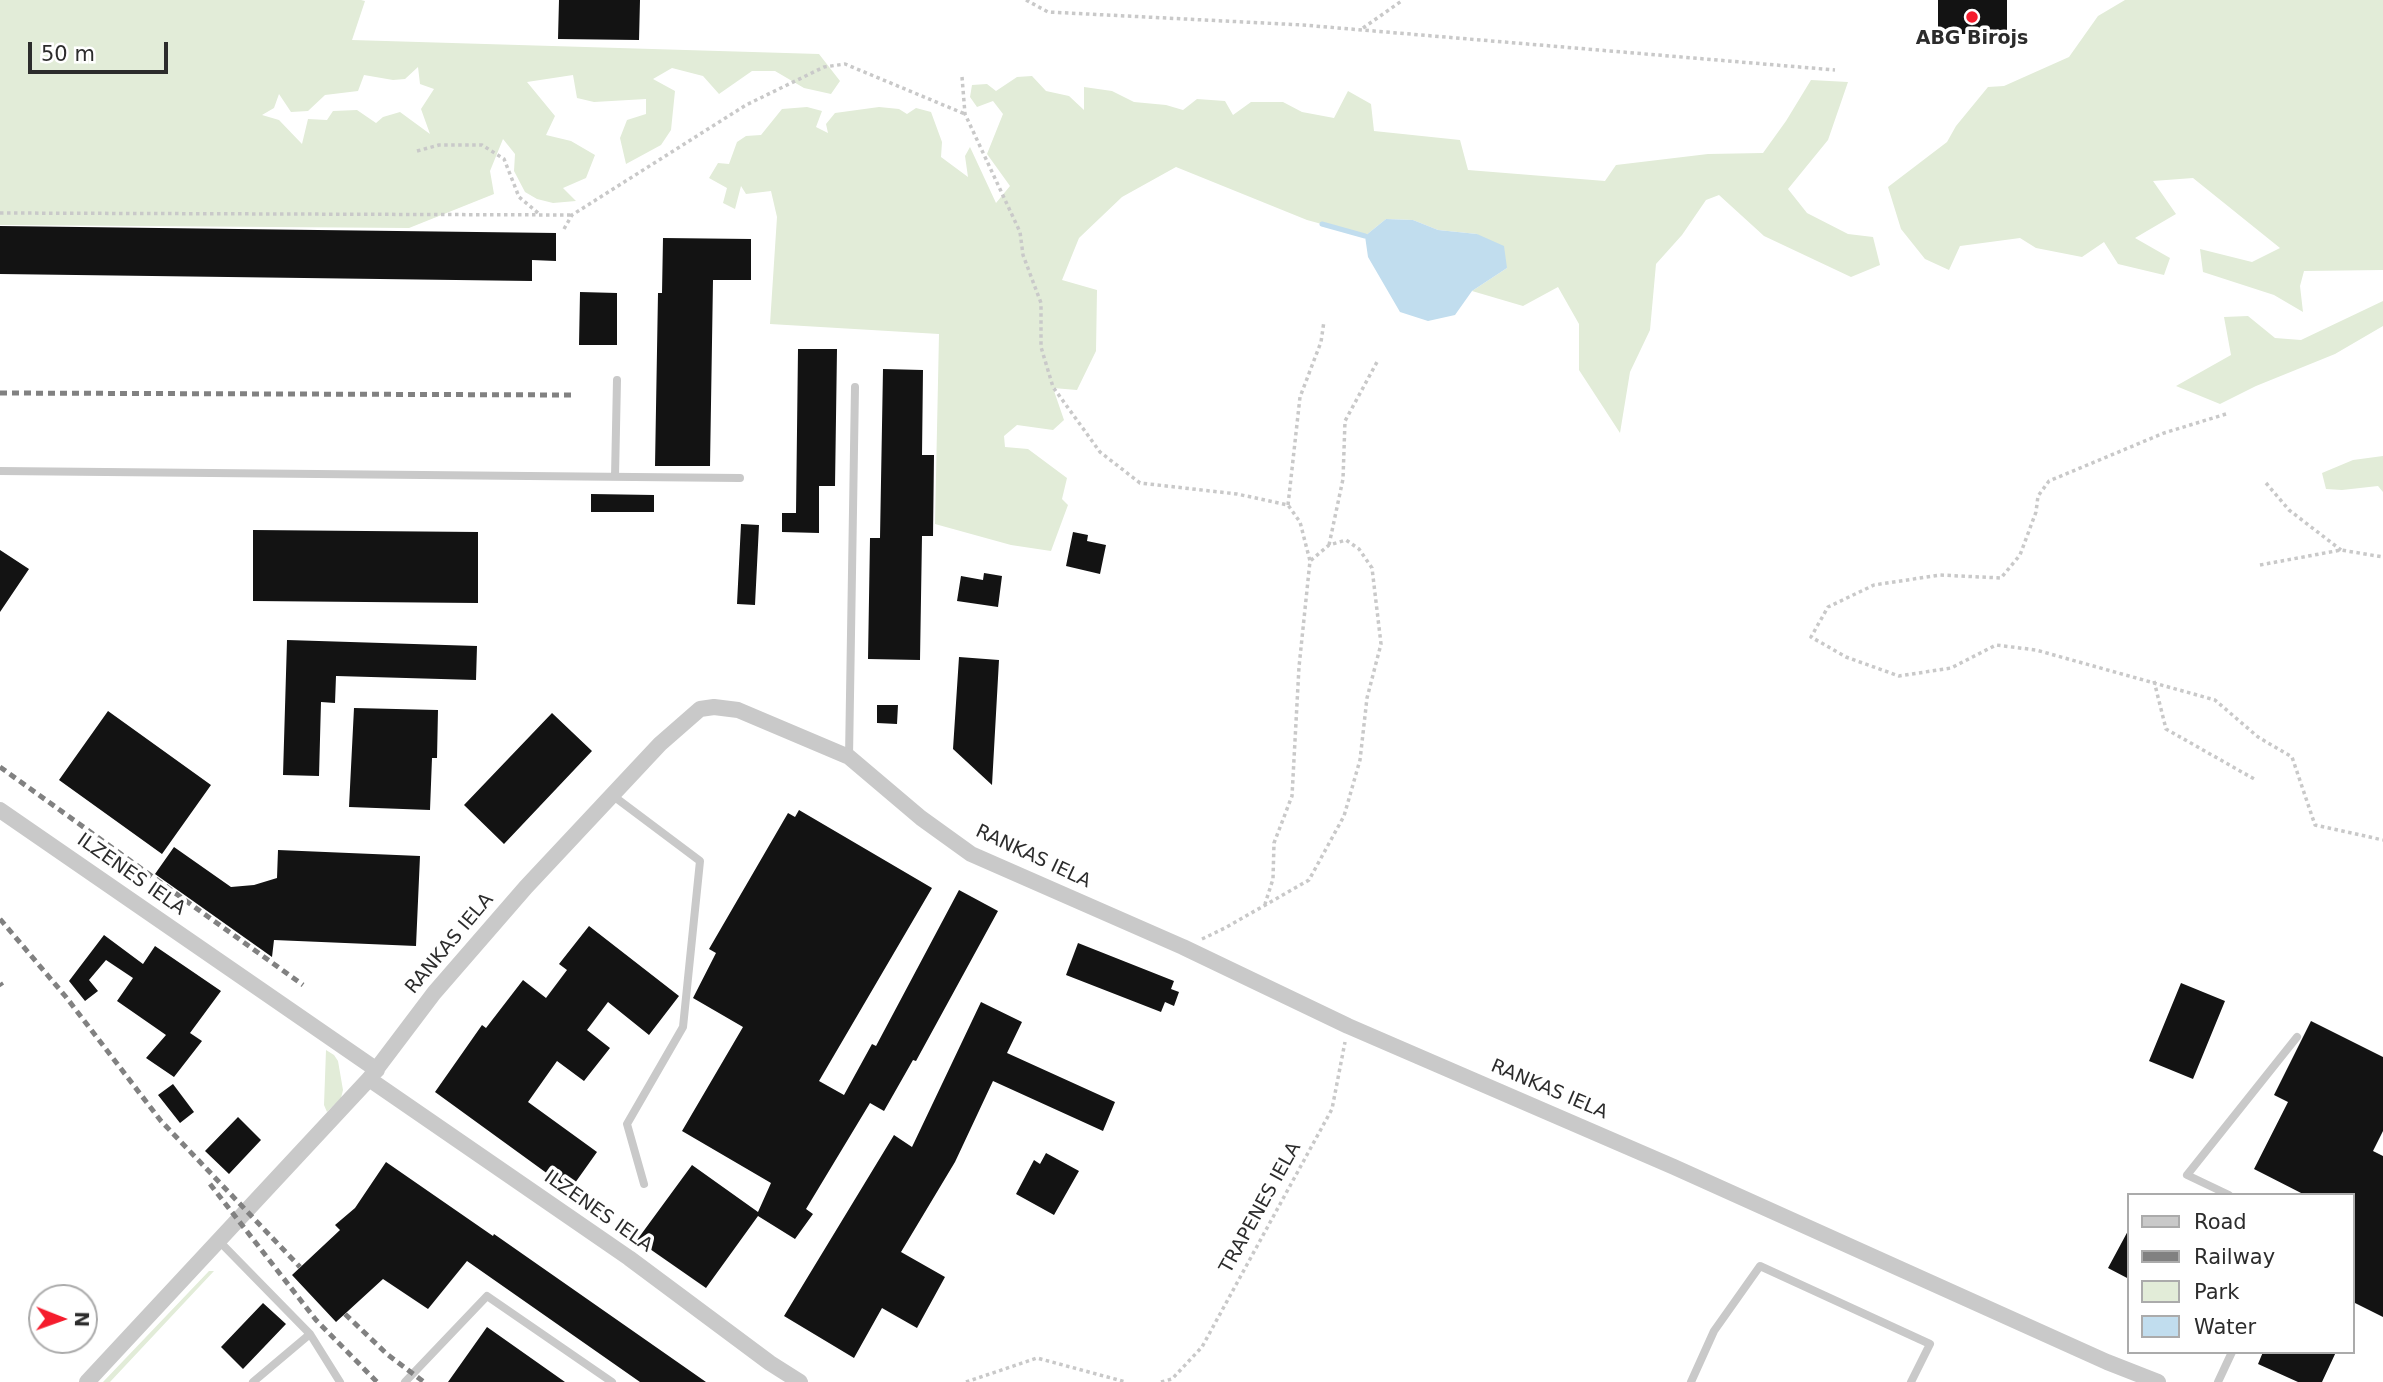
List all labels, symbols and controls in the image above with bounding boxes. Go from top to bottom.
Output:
marker: ABG Birojs [1964,9,1980,25]
scale bar [32,28,172,72]
place label: ABG Birojs [1916,28,2028,50]
text: 50 m [41,42,95,66]
street label: RANKAS IELA [972,820,1094,894]
street label: ILZENES IELA [72,829,190,921]
street label: RANKAS IELA [401,889,499,999]
street label: RANKAS IELA [1487,1055,1611,1125]
street label: TRAPENES IELA [1216,1138,1306,1278]
street label: ILZENES IELA [539,1166,657,1258]
legend [2128,1193,2355,1354]
text: Road [2194,1210,2247,1234]
text: Railway [2194,1245,2275,1269]
text: Park [2194,1280,2239,1304]
north arrow [28,1284,98,1354]
text: N [71,1311,93,1327]
text: Water [2194,1315,2256,1339]

